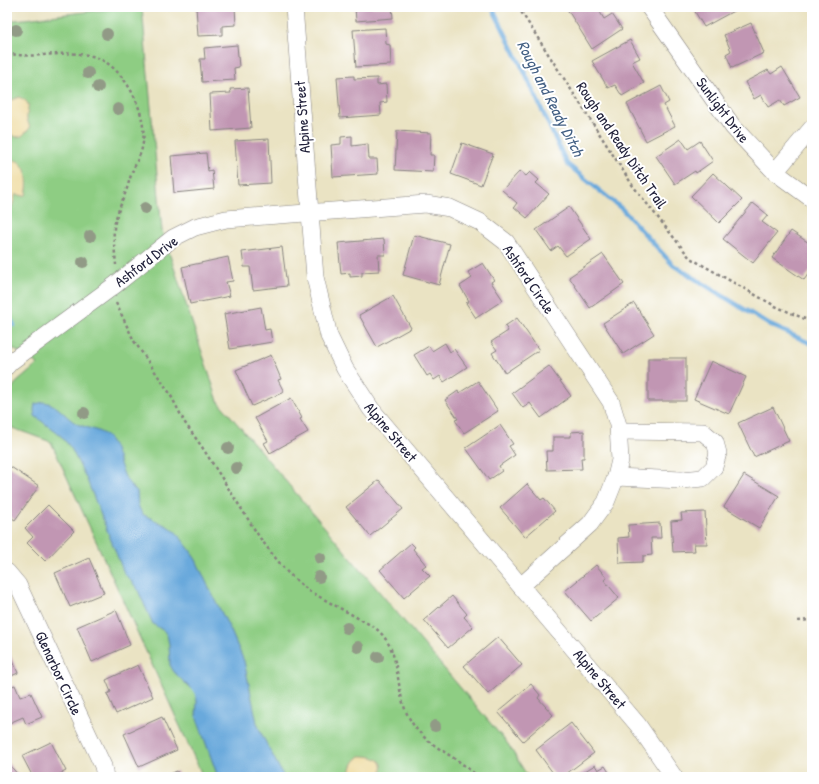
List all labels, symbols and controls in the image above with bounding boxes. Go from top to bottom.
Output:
water label: Rough and Ready Ditch [512,36,590,161]
street label: Sunlight Drive [691,73,755,147]
street label: Rough and Ready Ditch Trail [572,77,672,213]
street label: Alpine Street [289,79,315,154]
street label: Ashford Drive [110,230,182,292]
street label: Ashford Circle [498,240,560,318]
street label: Alpine Street [360,398,423,467]
street label: Glenarbor Circle [30,628,88,718]
street label: Alpine Street [569,645,632,714]

